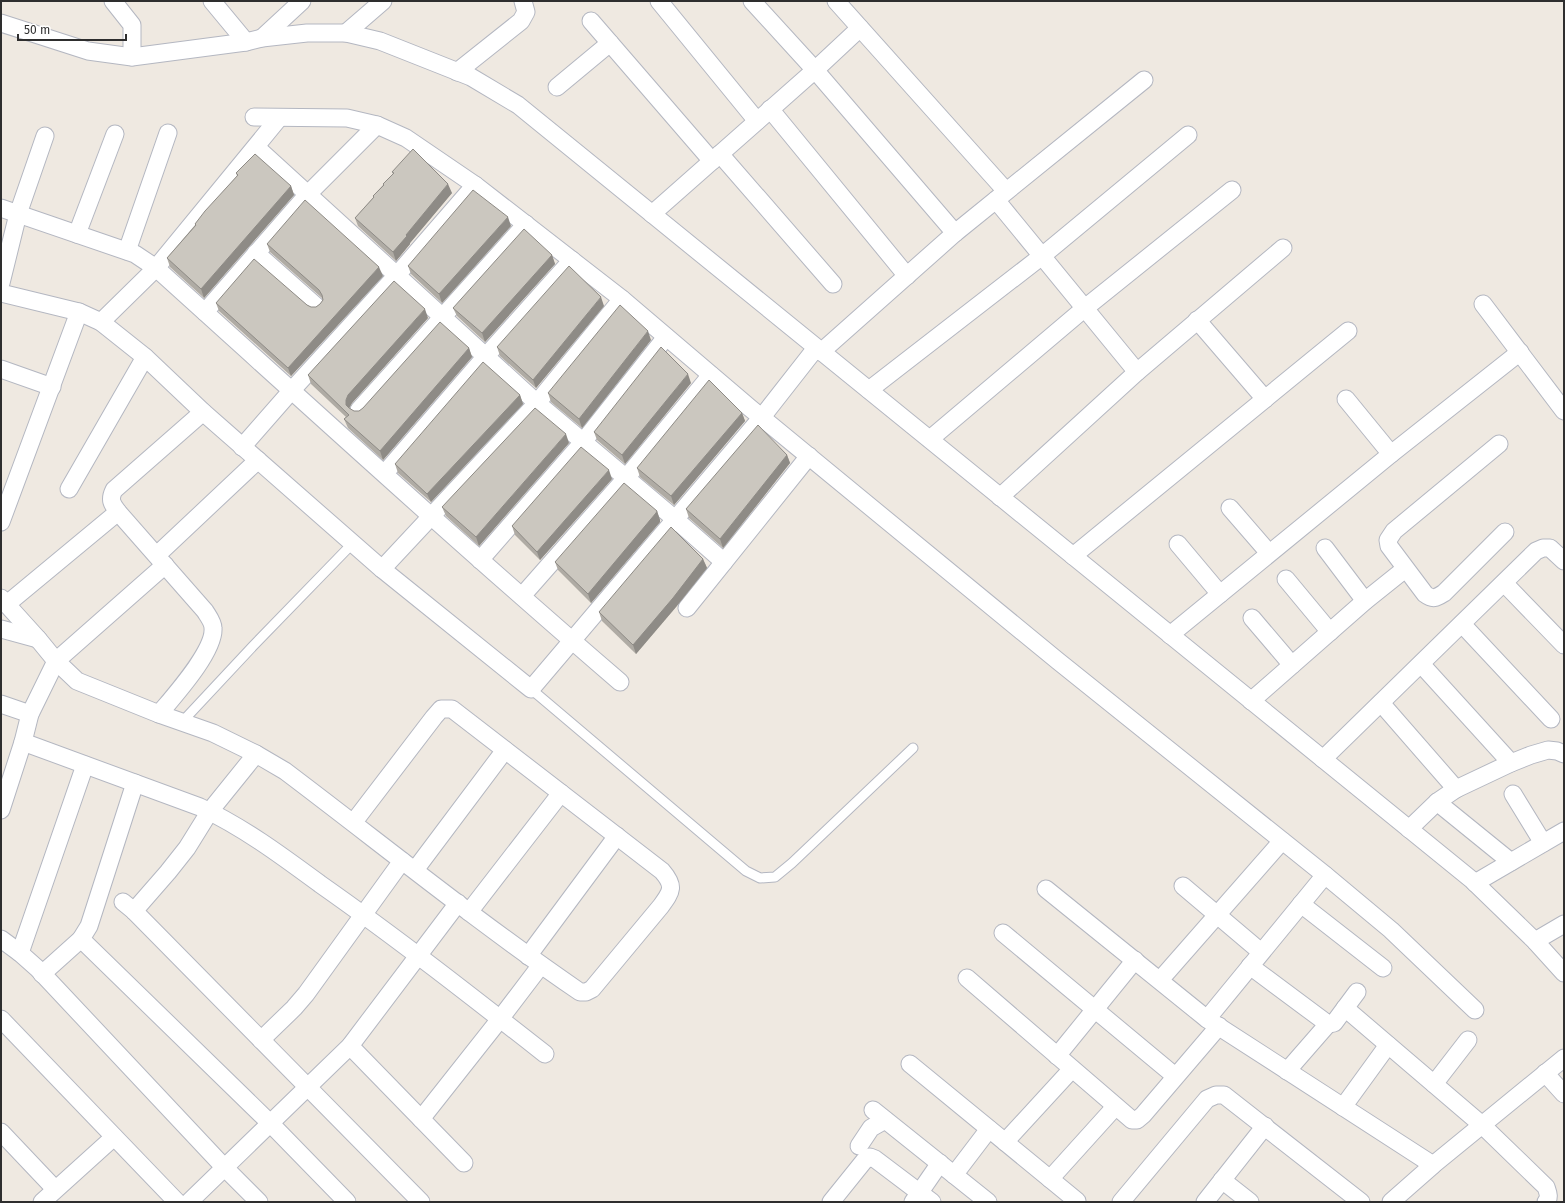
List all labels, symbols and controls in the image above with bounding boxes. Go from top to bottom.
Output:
scale bar [18,16,126,42]
text: 50 m [24,23,50,37]

